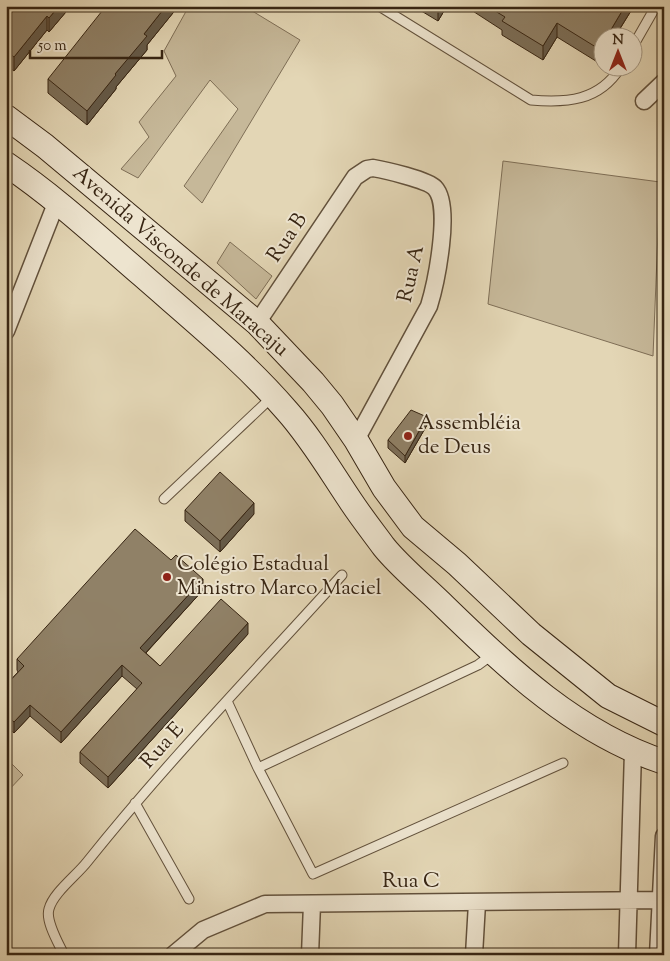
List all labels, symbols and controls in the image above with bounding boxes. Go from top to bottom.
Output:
scale bar [30,28,162,60]
north arrow [592,28,642,78]
text: N [612,31,624,51]
text: 50 m [37,36,67,57]
street label: Avenida Visconde de Maracaju [65,159,295,365]
street label: Rua B [260,207,316,269]
street label: Rua A [391,242,433,306]
place label: Assembléia de Deus [418,409,521,463]
marker: Assembléia de Deus [402,430,414,442]
place label: Colégio Estadual Ministro Marco Maciel [177,550,382,604]
marker: Colégio Estadual Ministro Marco Maciel [161,571,173,583]
street label: Rua E [134,716,192,776]
street label: Rua C [382,867,440,897]

